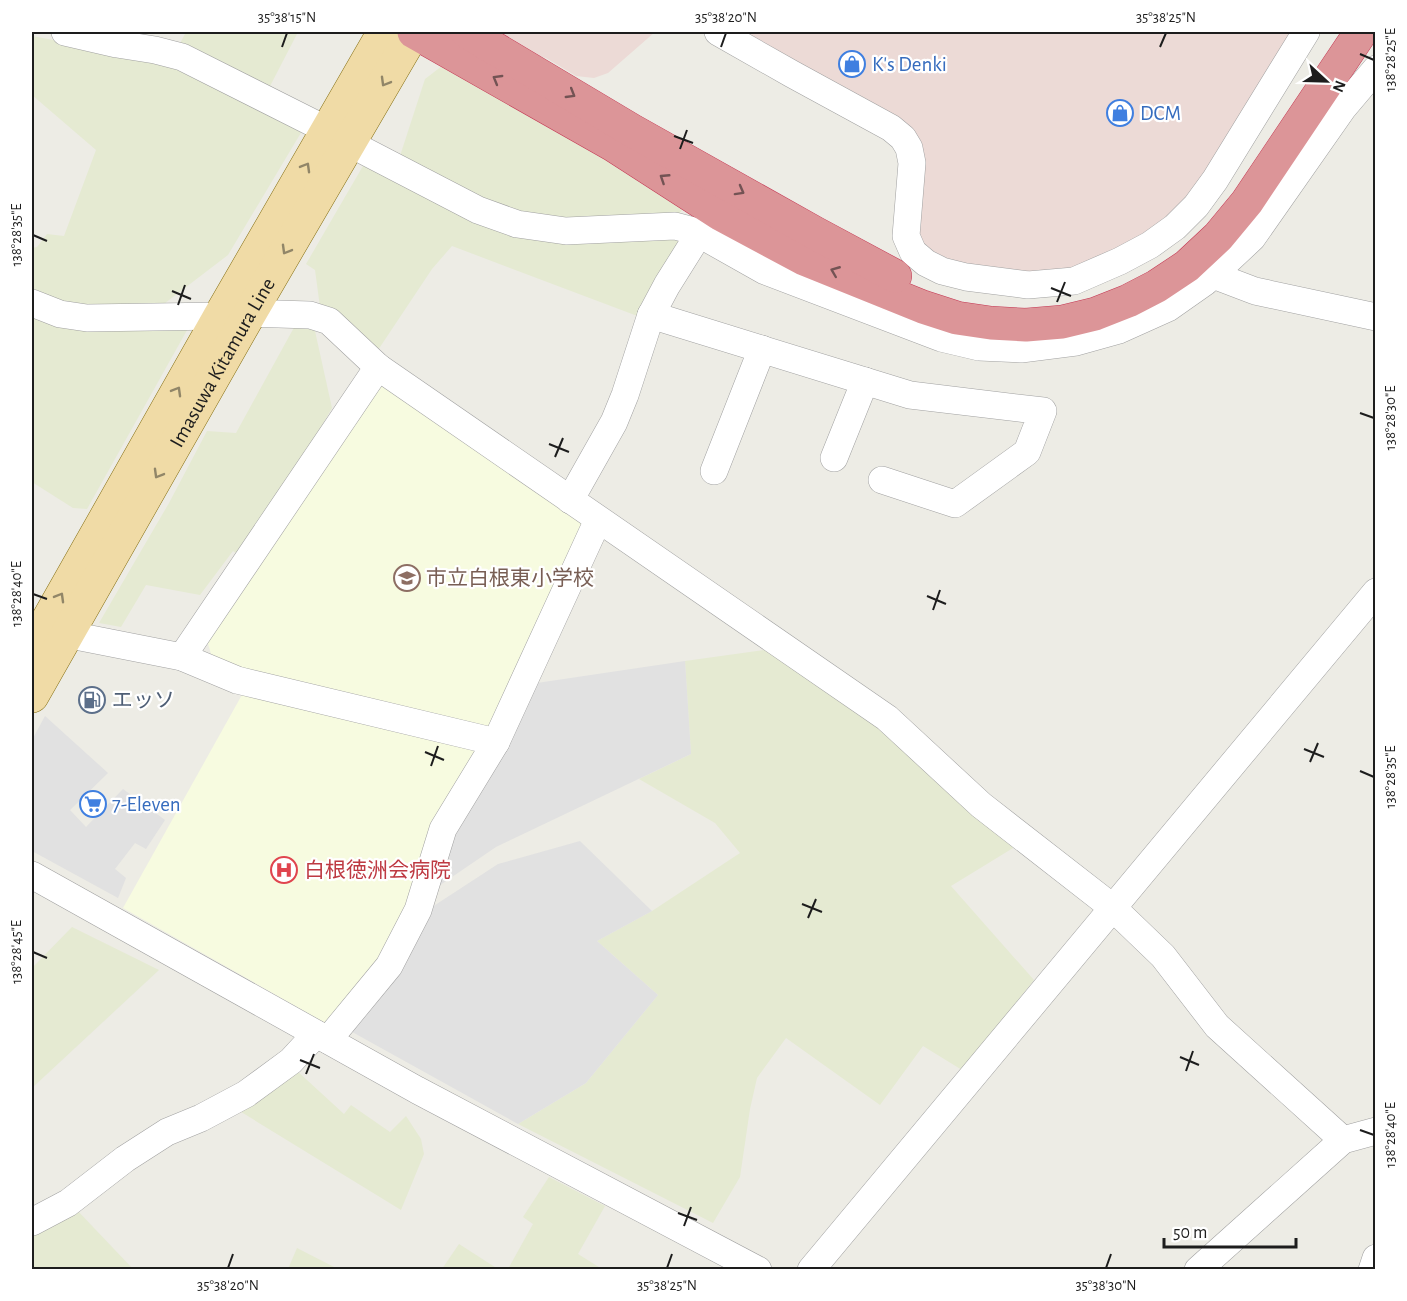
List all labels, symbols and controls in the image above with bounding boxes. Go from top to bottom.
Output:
text: 35°38'15"N [258,10,316,25]
text: 35°38'20"N [695,10,757,25]
text: 35°38'25"N [1136,10,1196,25]
text: 138°28'25"E [1383,28,1398,92]
shop icon: K's Denki [837,49,867,79]
north arrow [1296,51,1356,111]
place label: K's Denki [872,54,947,75]
one-way arrow [493,74,503,86]
one-way arrow [380,76,392,86]
text: N [1329,78,1348,94]
one-way arrow [565,86,575,98]
shop icon: DCM [1105,98,1135,128]
place label: DCM [1140,103,1181,124]
one-way arrow [298,163,310,173]
one-way arrow [660,174,671,185]
one-way arrow [734,184,744,195]
text: 138°28'35"E [9,203,24,267]
one-way arrow [282,244,294,254]
one-way arrow [830,266,841,279]
street label: Imasuwa Kitamura Line [165,274,279,451]
text: 138°28'30"E [1383,386,1398,450]
one-way arrow [170,387,181,397]
one-way arrow [154,468,165,478]
text: 138°28'40"E [9,561,24,627]
school or university icon: 市立白根東小学校 [392,563,422,593]
place label: 市立白根東小学校 [426,567,594,589]
one-way arrow [53,593,64,603]
fuel station icon: エッソ [77,685,107,715]
place label: エッソ [112,690,175,711]
text: 138°28'35"E [1383,745,1398,809]
supermarket icon: 7-Eleven [78,789,108,819]
place label: 7-Eleven [112,794,181,815]
hospital icon: 白根徳洲会病院 [269,855,299,885]
place label: 白根徳洲会病院 [304,859,451,881]
text: 138°28'45"E [9,920,24,984]
text: 138°28'40"E [1383,1102,1398,1168]
scale bar [1164,1211,1296,1249]
text: 50 m [1173,1224,1207,1242]
text: 35°38'20"N [197,1278,259,1293]
text: 35°38'25"N [637,1278,697,1293]
text: 35°38'30"N [1075,1278,1137,1293]

